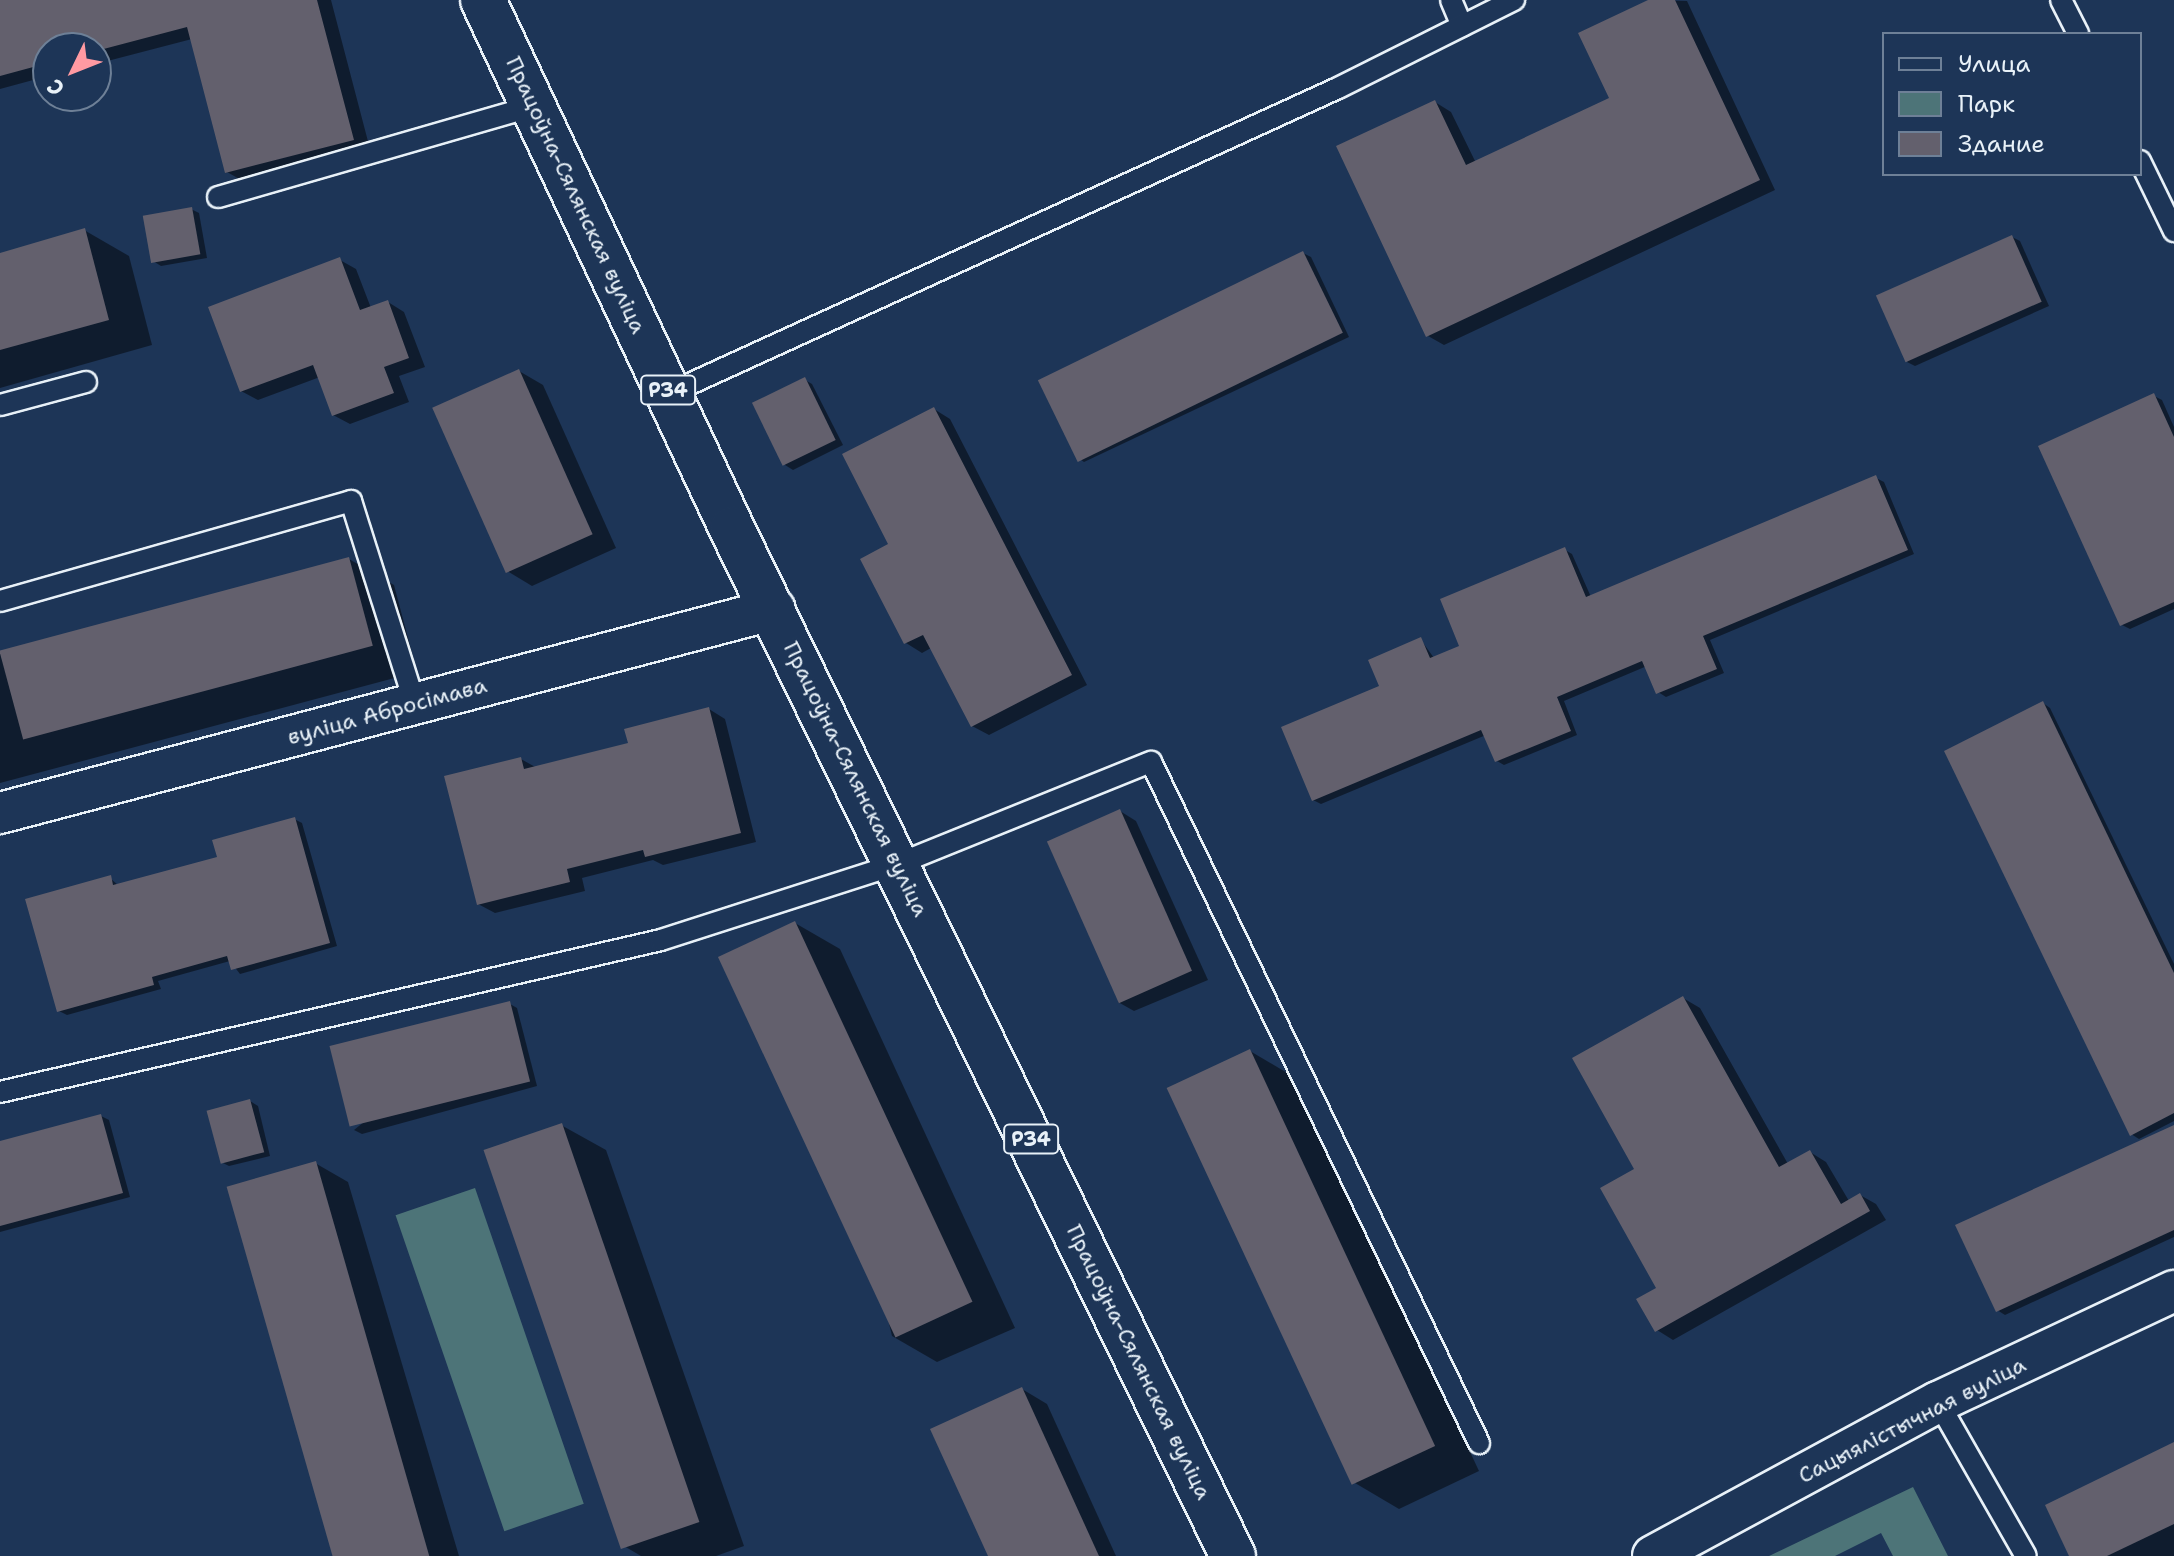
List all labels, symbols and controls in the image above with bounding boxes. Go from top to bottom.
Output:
north arrow [32,32,112,112]
legend [1882,32,2142,176]
text: Улица [1958,48,2031,80]
street label: Працоўна-Сялянская вуліца [500,52,652,338]
text: С [40,73,71,102]
text: Парк [1958,88,2015,120]
text: Здание [1958,128,2045,160]
road number: Р34 [640,374,696,406]
street label: Працоўна-Сялянская вуліца [778,637,934,921]
street label: вуліца Абросімава [285,672,489,750]
road number: Р34 [1003,1123,1059,1155]
street label: Працоўна-Сялянская вуліца [1061,1220,1217,1504]
street label: Сацыялістычная вуліца [1794,1351,2030,1489]

